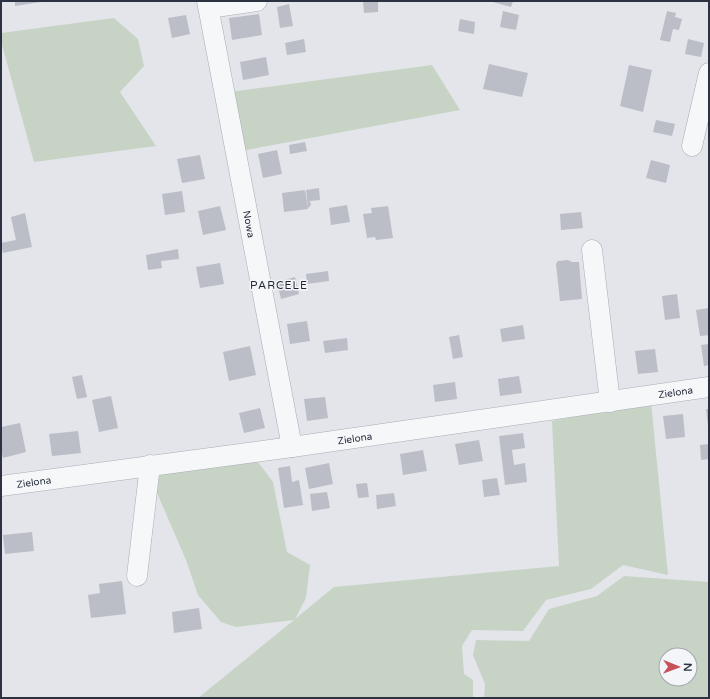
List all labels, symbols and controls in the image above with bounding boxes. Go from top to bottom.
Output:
street label: Nowa [240,210,257,239]
district label: PARCELE [250,279,308,292]
street label: Zielona [657,384,694,401]
street label: Zielona [337,431,373,447]
street label: Zielona [16,474,52,491]
north arrow [658,647,698,687]
text: N [681,663,694,672]

